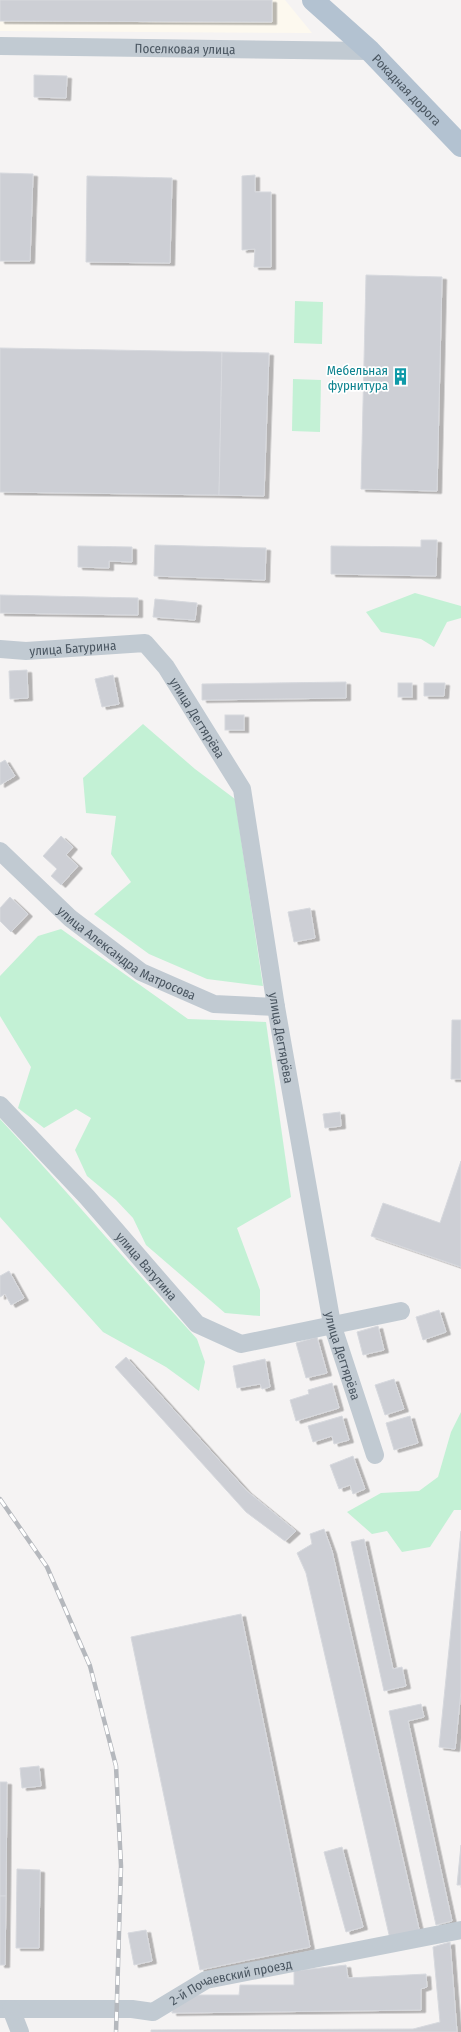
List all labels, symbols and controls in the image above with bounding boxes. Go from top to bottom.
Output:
street label: Поселковая улица [135,40,235,57]
street label: Рокадная дорога [369,51,445,128]
place label: Мебельная фурнитура [327,363,388,393]
building icon: Мебельная фурнитура [391,367,411,387]
street label: улица Батурина [29,637,117,658]
street label: улица Дегтярёва [167,675,228,761]
street label: улица Александра Матросова [55,903,198,1003]
street label: улица Дегтярёва [266,991,297,1085]
street label: улица Ватутина [113,1229,181,1303]
street label: улица Дегтярёва [322,1310,364,1402]
street label: 2-й Почаевский проезд [167,1956,293,2008]

